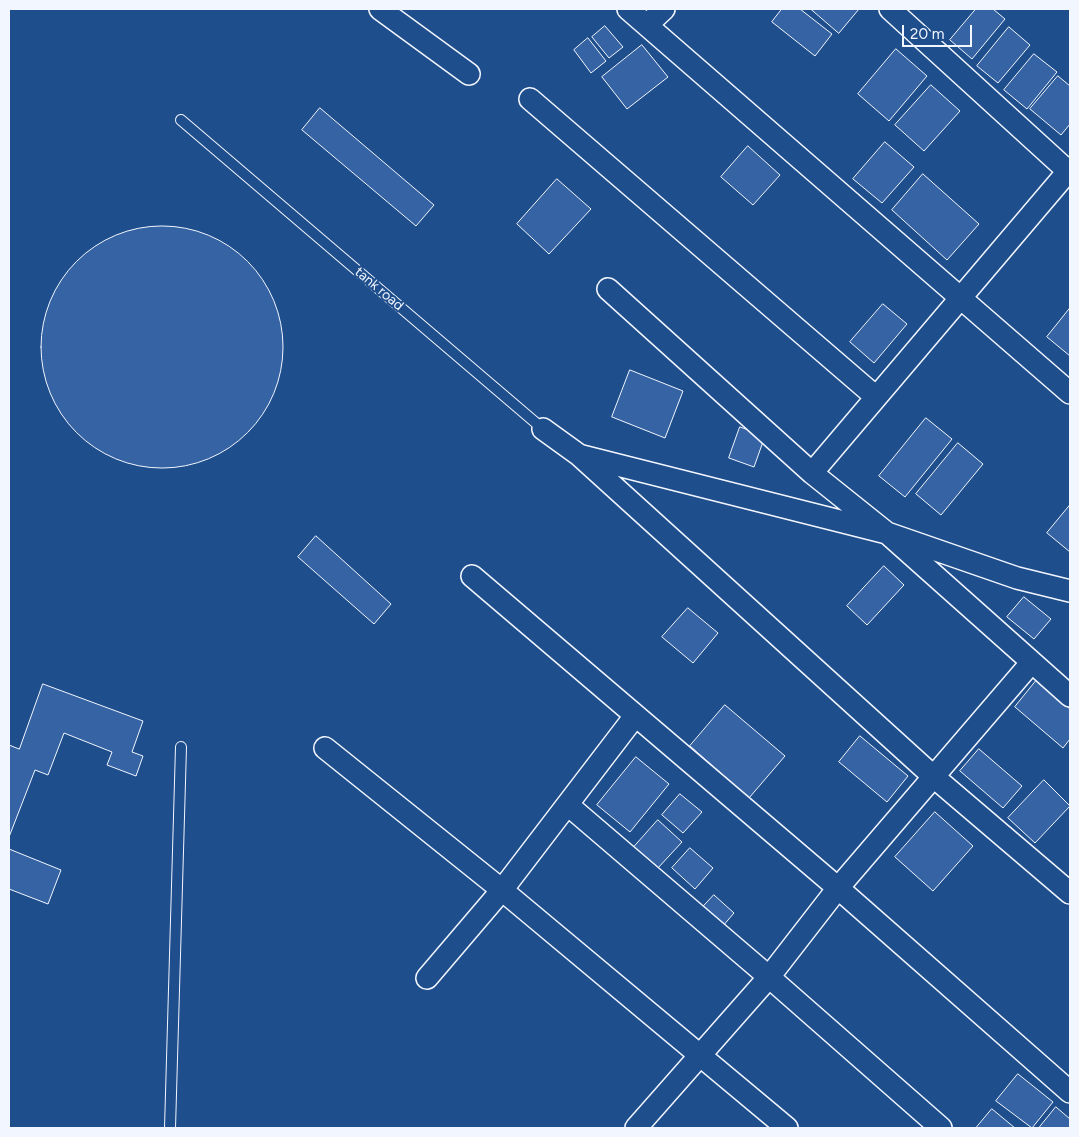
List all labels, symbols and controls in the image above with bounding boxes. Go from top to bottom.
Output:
scale bar [904,15,974,47]
text: 20 m [910,25,944,43]
street label: tank road [351,264,407,314]

